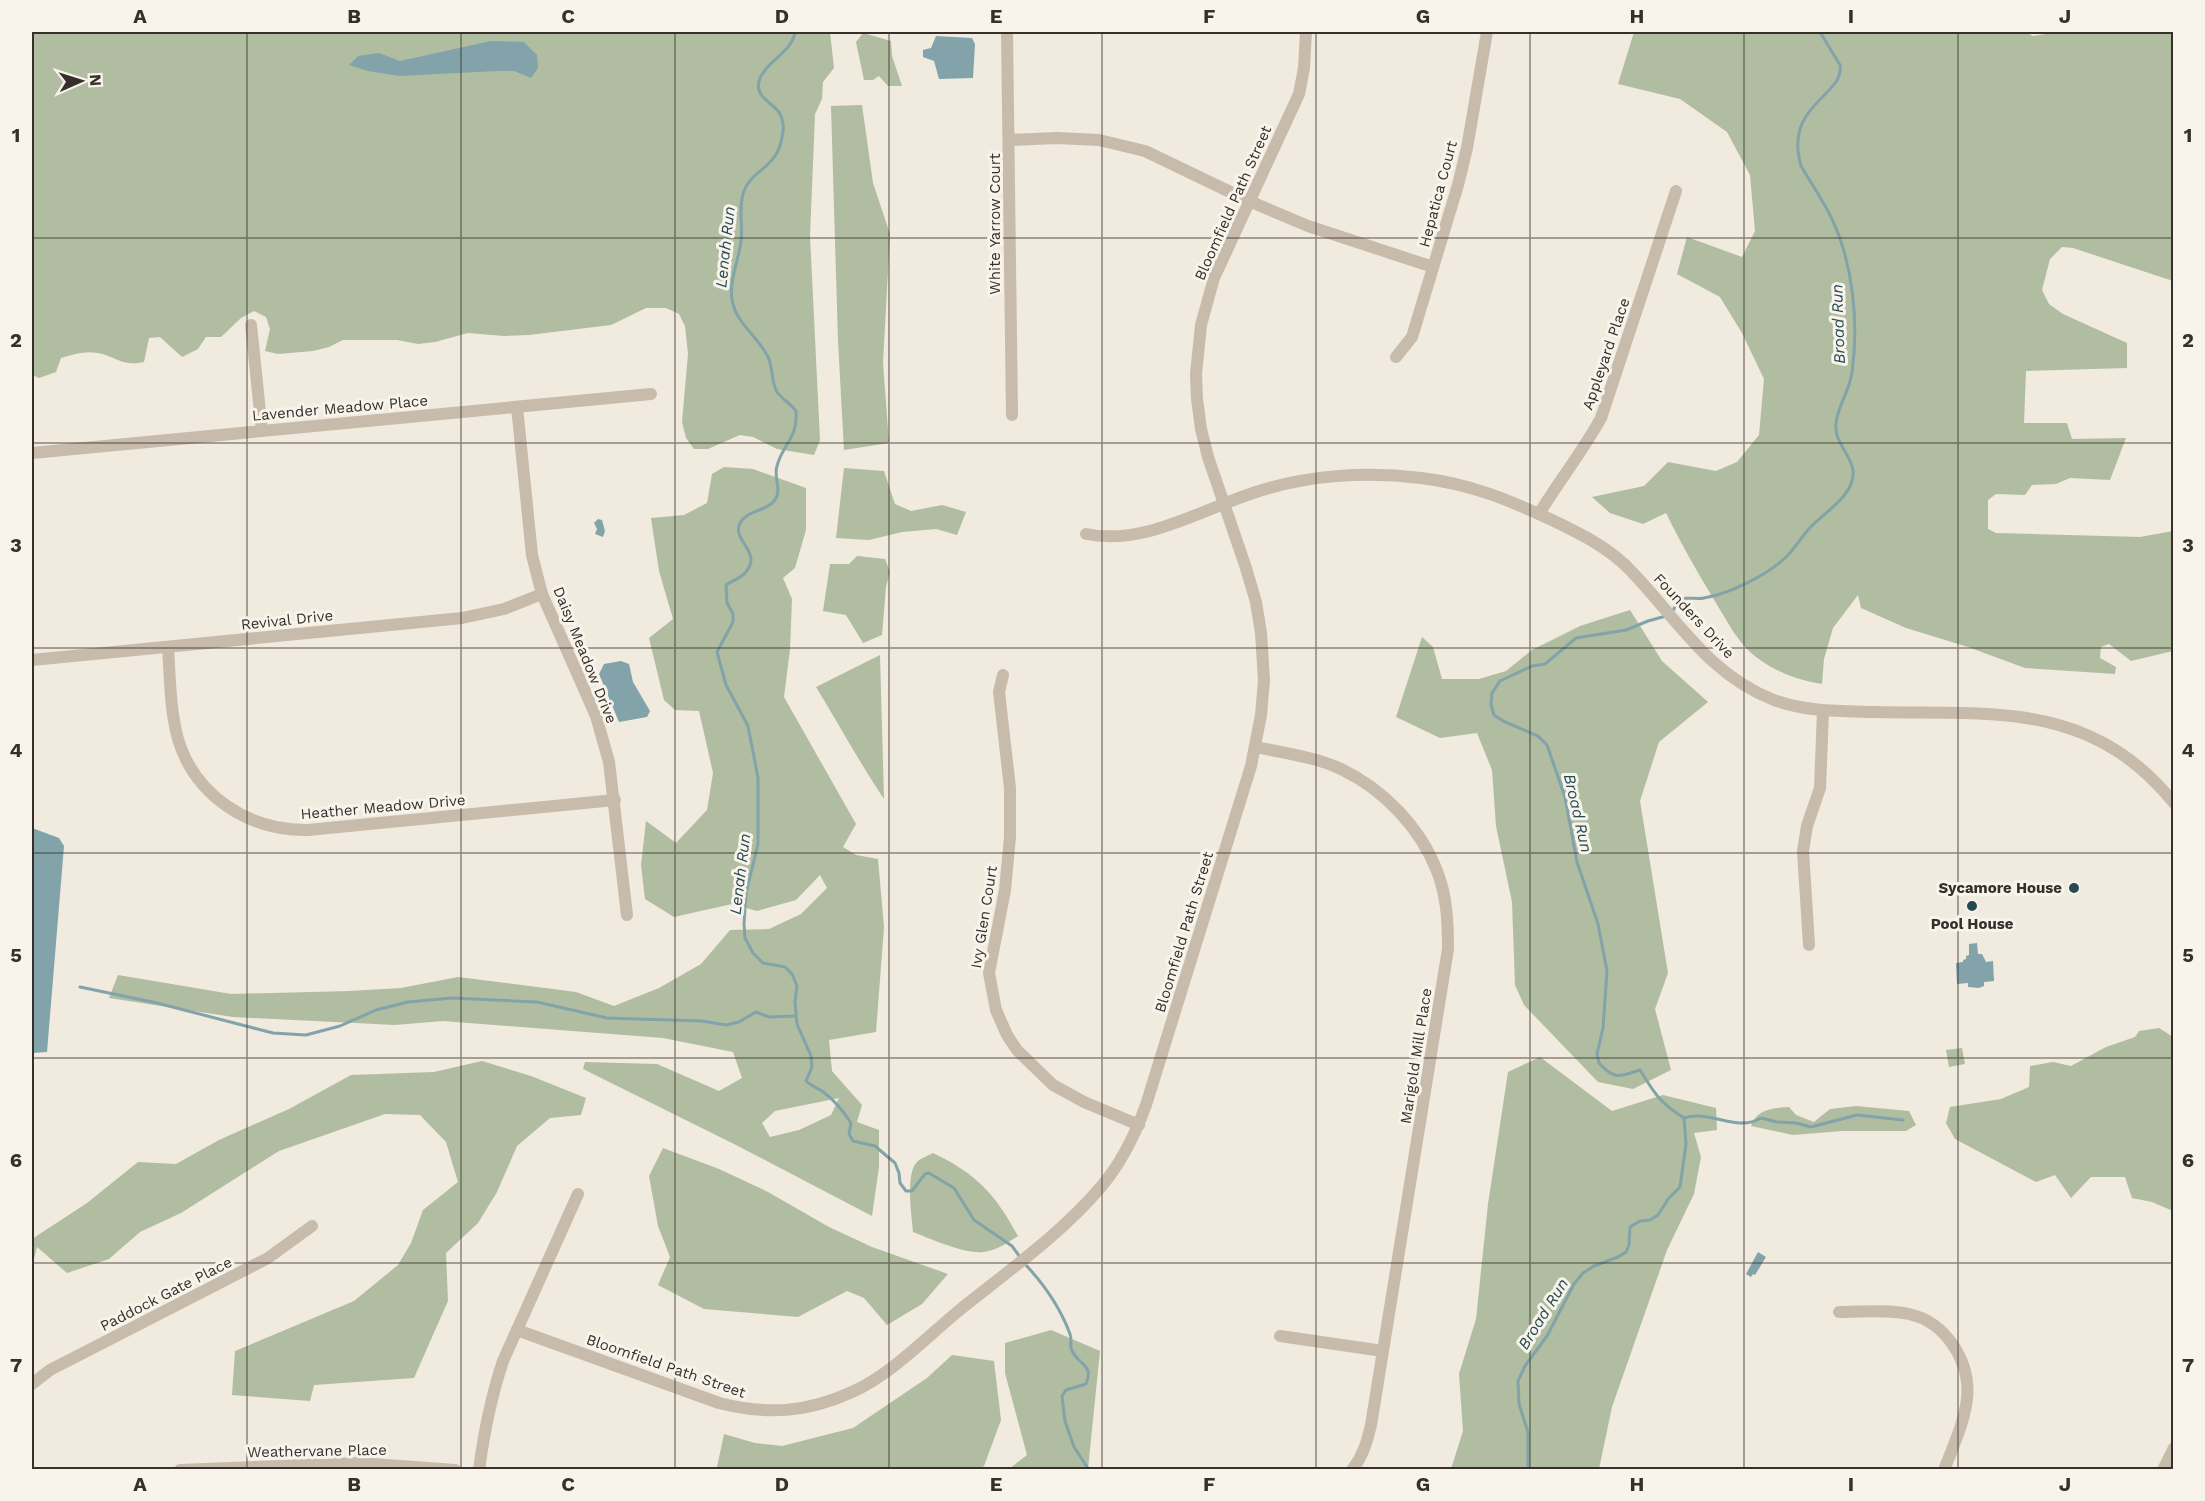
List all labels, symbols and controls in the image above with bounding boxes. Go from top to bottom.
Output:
text: A [133,4,147,28]
text: B [347,4,361,28]
text: C [561,4,575,28]
text: D [775,4,789,28]
text: E [990,4,1002,28]
text: F [1203,4,1215,28]
text: G [1416,4,1430,28]
text: H [1630,4,1644,28]
text: I [1848,4,1854,28]
text: J [2059,4,2071,28]
north arrow [51,51,111,111]
text: N [86,74,105,87]
street label: Bloomfield Path Street [1191,122,1276,283]
text: 1 [12,123,20,147]
text: 1 [2184,123,2192,147]
street label: Hepatica Court [1415,138,1461,249]
street label: White Yarrow Court [986,153,1004,295]
water label: Lenah Run [711,205,739,289]
water label: Broad Run [1827,284,1849,364]
street label: Appleyard Place [1578,296,1634,412]
text: 2 [10,328,22,352]
text: 2 [2182,328,2194,352]
street label: Lavender Meadow Place [251,391,429,425]
text: 3 [10,533,22,557]
text: 3 [2182,533,2194,557]
street label: Founders Drive [1650,570,1738,662]
street label: Daisy Meadow Drive [549,584,621,726]
street label: Revival Drive [240,606,334,634]
text: 4 [10,738,23,762]
text: 4 [2182,738,2195,762]
water label: Broad Run [1560,772,1596,854]
street label: Heather Meadow Drive [300,791,466,823]
water label: Lenah Run [726,832,754,916]
street label: Bloomfield Path Street [1151,849,1217,1015]
street label: Ivy Glen Court [967,864,1001,970]
place label: Sycamore House [1939,879,2062,897]
marker: Sycamore House [2067,881,2081,895]
marker: Pool House [1965,899,1979,913]
place label: Pool House [1931,915,2014,933]
text: 5 [10,943,22,967]
text: 5 [2182,943,2194,967]
street label: Marigold Mill Place [1396,987,1436,1125]
text: 6 [10,1148,22,1172]
text: 6 [2182,1148,2194,1172]
street label: Paddock Gate Place [97,1253,235,1335]
water label: Broad Run [1514,1275,1572,1353]
street label: Bloomfield Path Street [584,1330,749,1402]
text: 7 [10,1353,22,1377]
text: 7 [2182,1353,2194,1377]
street label: Weathervane Place [247,1441,387,1461]
text: A [133,1472,147,1496]
text: B [347,1472,361,1496]
text: C [561,1472,575,1496]
text: D [775,1472,789,1496]
text: E [990,1472,1002,1496]
text: F [1203,1472,1215,1496]
text: G [1416,1472,1430,1496]
text: H [1630,1472,1644,1496]
text: I [1848,1472,1854,1496]
text: J [2059,1472,2071,1496]

